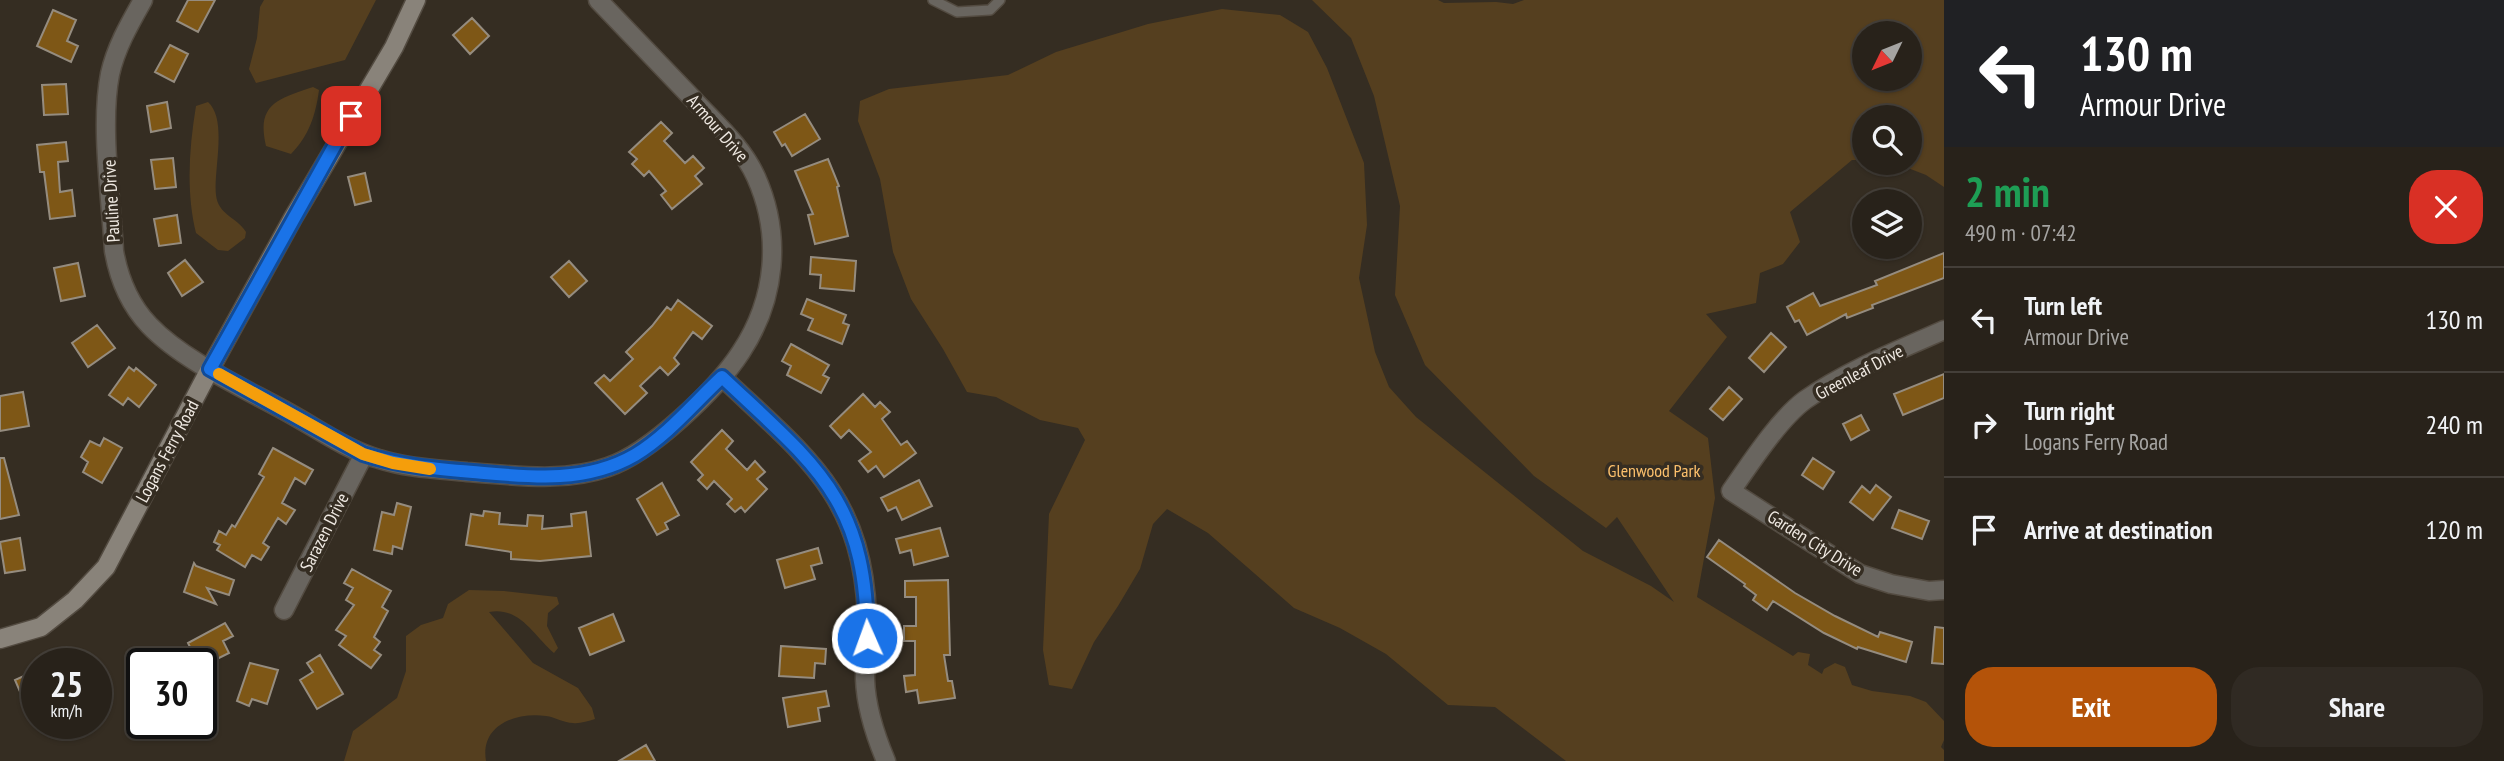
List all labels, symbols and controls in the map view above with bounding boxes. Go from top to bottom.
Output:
north arrow [1852,21,1922,91]
map controls [1852,21,1922,259]
text: 130 m [2080,21,2193,85]
icon: left [1965,28,2056,119]
text: Armour Drive [2080,83,2226,125]
pin [321,86,381,146]
street label: Armour Drive [682,89,754,167]
icon: arrive [332,97,370,135]
button: search [1852,105,1922,175]
street label: Pauline Drive [97,159,125,243]
text: 2 min [1965,164,2050,219]
button: close [2409,170,2483,244]
button: layers [1852,189,1922,259]
text: 490 m · 07:42 [1965,218,2077,247]
text: Turn left [2024,289,2102,322]
icon: left [1965,301,2003,339]
text: 130 m [2425,303,2483,336]
text: Armour Drive [2024,322,2129,351]
street label: Greenleaf Drive [1811,339,1907,405]
text: Turn right [2024,394,2115,427]
street label: Logans Ferry Road [130,396,204,506]
icon: right [1965,406,2003,444]
text: 240 m [2425,408,2483,441]
text: Logans Ferry Road [2024,427,2168,456]
park label: Glenwood Park [1608,459,1700,482]
street label: Sarazen Drive [294,489,354,575]
street label: Garden City Drive [1763,505,1867,581]
icon: arrive [1965,511,2003,549]
text: Arrive at destination [2024,513,2213,546]
text: 120 m [2425,513,2483,546]
position arrow [830,601,904,675]
speed limit sign: 30 [126,648,217,739]
text: 25 [50,661,83,707]
button: Exit [1965,667,2217,747]
button: Share [2231,667,2483,747]
text: km/h [51,699,82,722]

